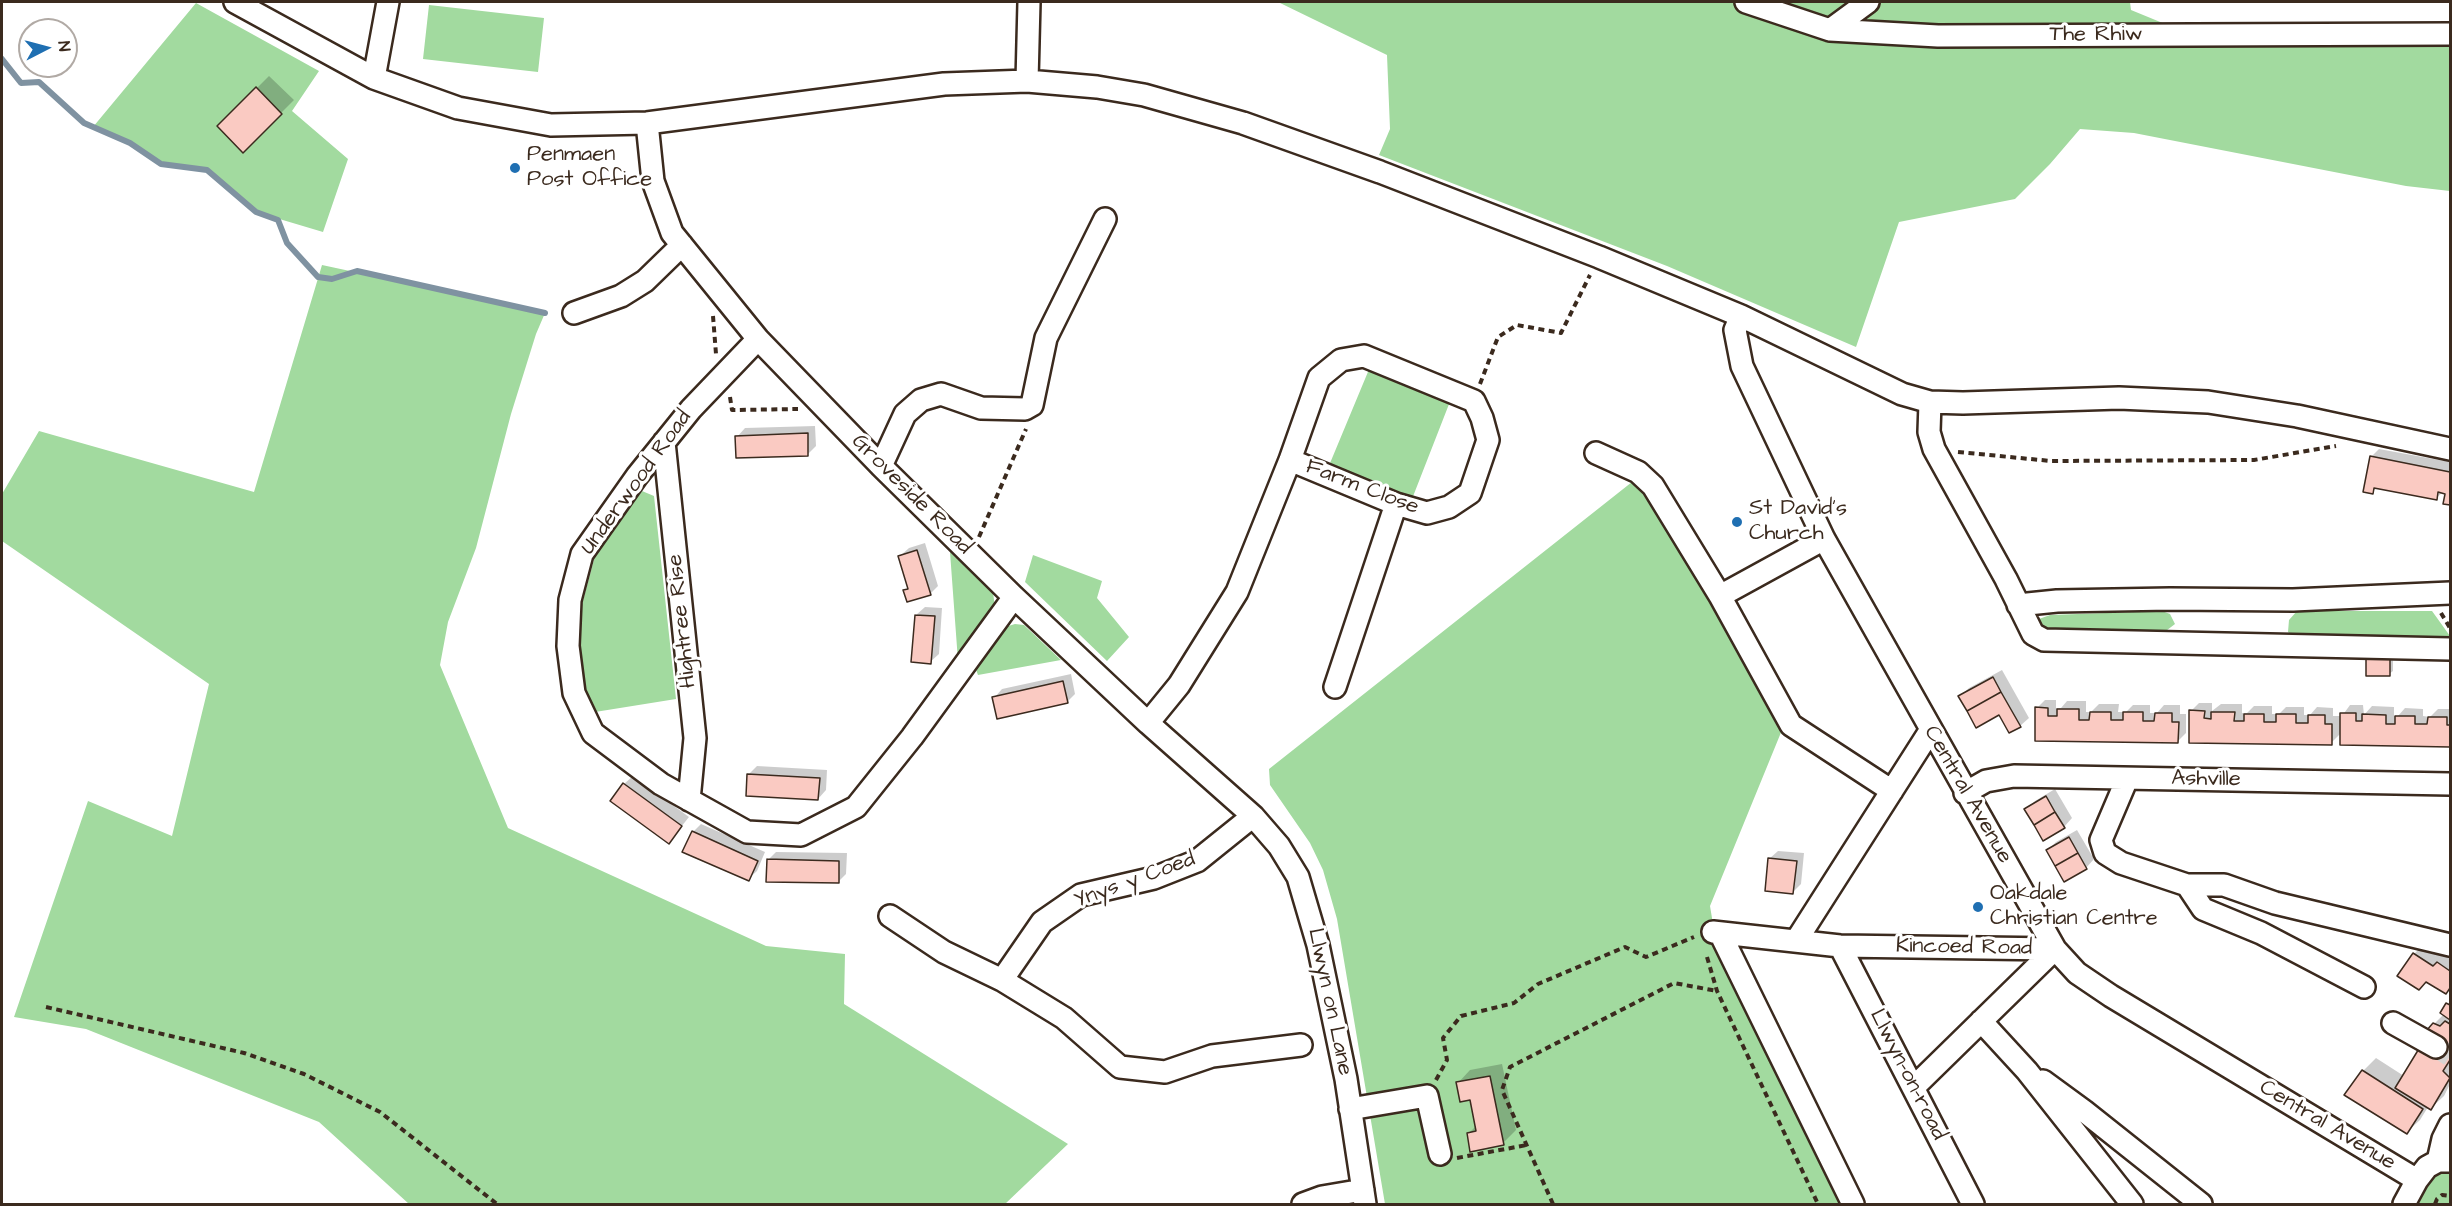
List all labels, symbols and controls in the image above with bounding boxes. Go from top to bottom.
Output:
north arrow [18,18,78,78]
street label: The Rhiw [2049,22,2143,48]
text: N [52,40,75,52]
place label: Penmaen Post Office [527,142,652,194]
marker: Penmaen Post Office [508,161,522,175]
street label: Underwood Road [576,406,698,560]
street label: Groveside Road [845,429,977,561]
street label: Farm Close [1302,454,1422,522]
place label: St David's Church [1749,496,1847,548]
marker: St David's Church [1730,515,1744,529]
street label: Hightree Rise [663,553,703,689]
street label: Central Avenue [1917,722,2017,868]
street label: Ashville [2171,766,2241,794]
street label: Ynys y Coed [1071,847,1199,915]
place label: Oakdale Christian Centre [1990,881,2158,932]
marker: Oakdale Christian Centre [1971,900,1985,914]
street label: Llwyn on Lane [1301,926,1357,1078]
street label: Kincoed Road [1896,934,2032,962]
street label: Llwyn-on-road [1863,1005,1951,1145]
street label: Central Avenue [2254,1075,2400,1177]

